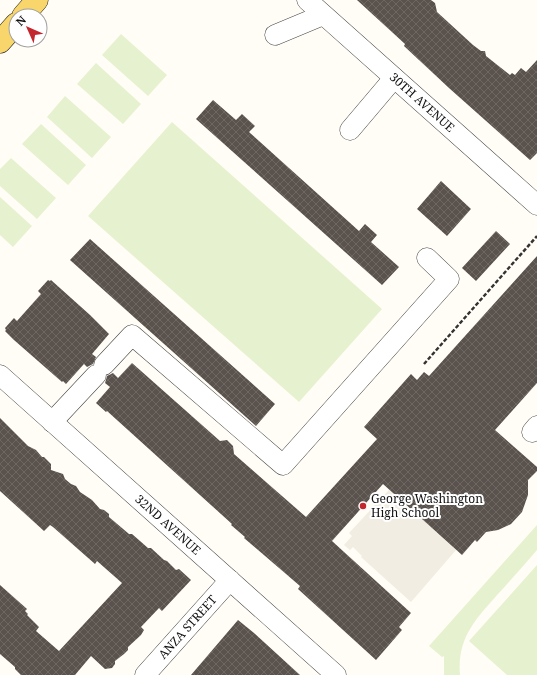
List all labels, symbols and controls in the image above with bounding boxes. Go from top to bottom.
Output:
north arrow [8,8,48,48]
text: N [12,12,29,29]
street label: 30TH AVENUE [386,69,458,136]
place label: George Washington High School [371,490,483,521]
street label: 32ND AVENUE [132,491,205,558]
marker: George Washington High School [358,501,368,511]
street label: ANZA STREET [154,591,221,663]

